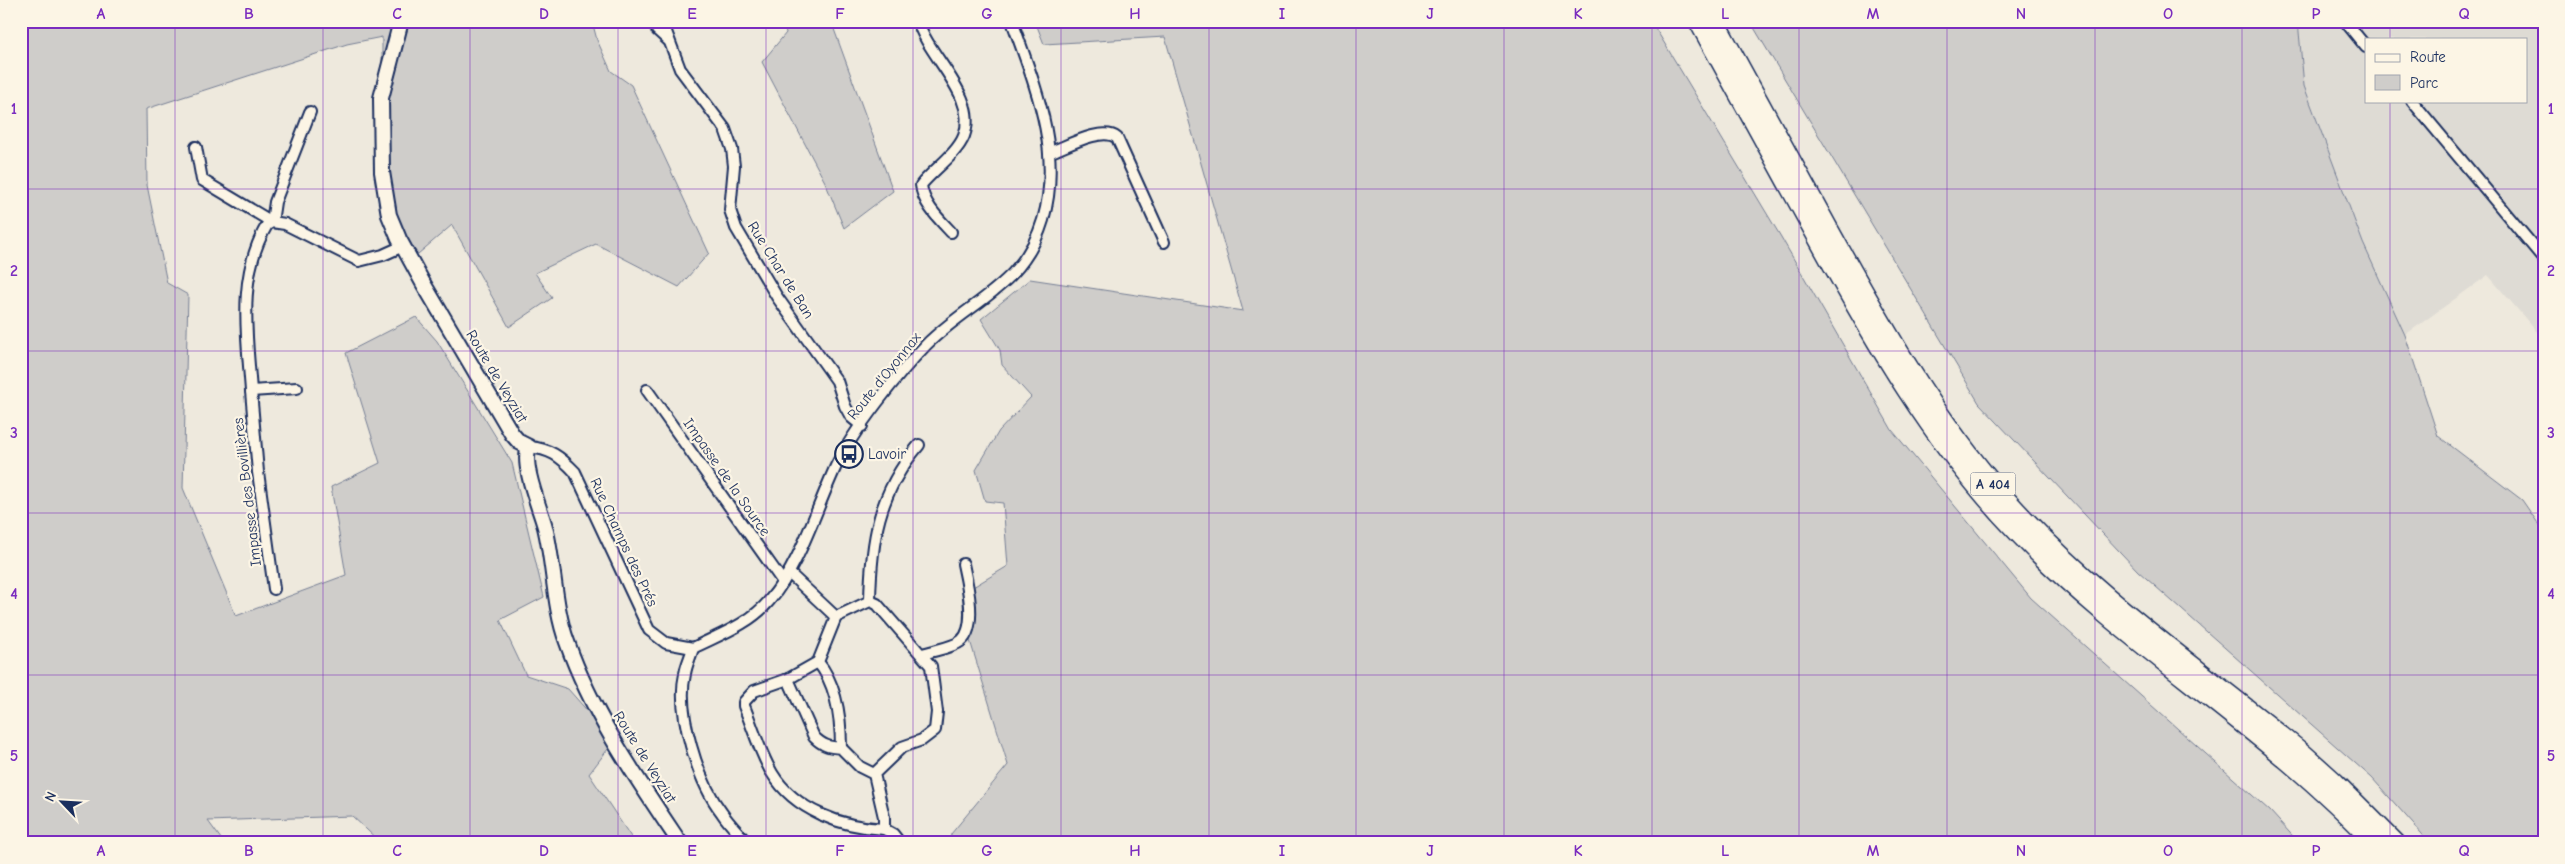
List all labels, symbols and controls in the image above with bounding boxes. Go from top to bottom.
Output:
text: A [97,5,106,23]
text: B [244,5,254,23]
text: C [392,5,402,23]
text: D [539,5,549,23]
text: E [687,5,697,23]
text: F [835,5,845,23]
text: G [981,5,993,23]
text: H [1129,5,1141,23]
text: I [1279,5,1285,23]
text: J [1426,5,1434,23]
text: K [1573,5,1583,23]
text: L [1721,5,1729,23]
text: M [1867,5,1880,23]
text: N [2016,5,2026,23]
text: O [2163,5,2173,23]
text: P [2312,5,2321,23]
text: Q [2458,5,2470,23]
legend [2365,38,2528,102]
text: Route [2410,48,2446,66]
text: Parc [2410,74,2438,92]
text: 1 [11,100,17,118]
text: 1 [2548,100,2554,118]
street label: Rue Char de Ban [744,218,818,322]
text: 2 [10,262,18,280]
text: 2 [2547,262,2555,280]
street label: Route de Veyziat [462,327,532,426]
street label: Route d'Oyonnax [843,328,925,423]
street label: Impasse de la Source [680,415,775,540]
street label: Impasse des Bovillières [229,417,265,567]
text: 3 [10,424,18,442]
text: 3 [2547,424,2555,442]
bus stop icon: Lavoir [834,439,864,469]
place label: Lavoir [868,445,906,463]
road number: A 404 [1970,472,2016,496]
street label: Rue Champs des Prés [586,475,662,609]
text: 4 [10,585,18,603]
text: 4 [2547,585,2555,603]
street label: Route de Veyziat [610,708,681,807]
text: 5 [10,747,18,765]
text: 5 [2547,747,2555,765]
north arrow [38,776,88,826]
text: N [41,789,60,804]
text: A [97,842,106,860]
text: B [244,842,254,860]
text: C [392,842,402,860]
text: D [539,842,549,860]
text: E [687,842,697,860]
text: F [835,842,845,860]
text: G [981,842,993,860]
text: H [1129,842,1141,860]
text: I [1279,842,1285,860]
text: J [1426,842,1434,860]
text: K [1573,842,1583,860]
text: L [1721,842,1729,860]
text: M [1867,842,1880,860]
text: N [2016,842,2026,860]
text: O [2163,842,2173,860]
text: P [2312,842,2321,860]
text: Q [2458,842,2470,860]

